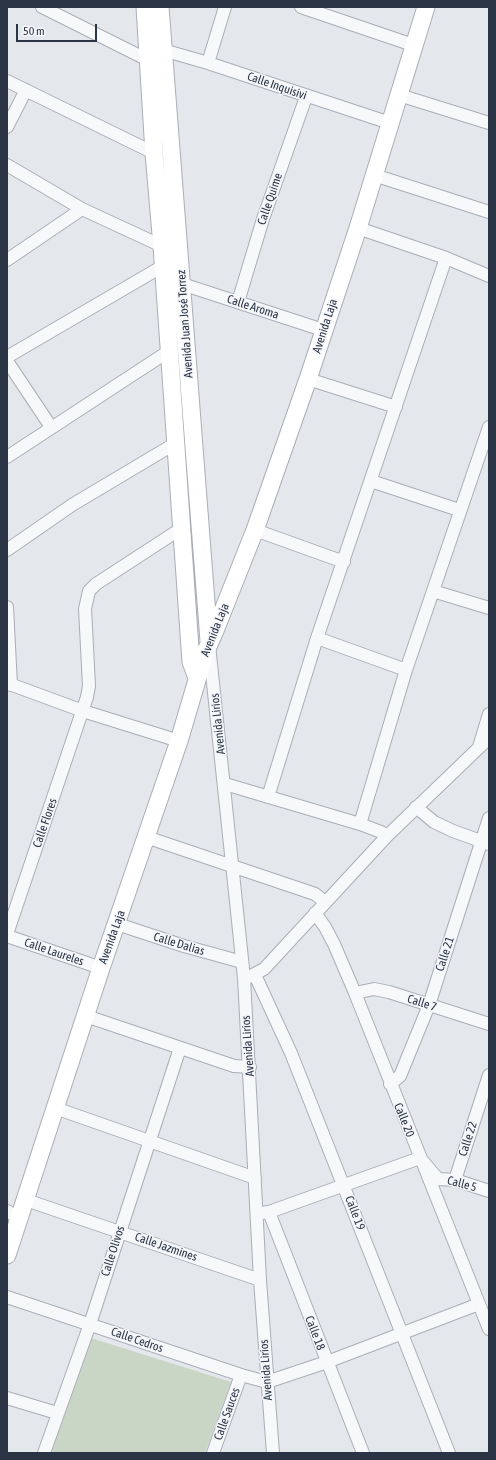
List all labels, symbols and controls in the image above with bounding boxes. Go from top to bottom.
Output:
scale bar [18,16,99,42]
text: 50 m [23,24,45,38]
street label: Calle Inquisivi [245,69,309,103]
street label: Calle Quime [254,171,286,227]
street label: Avenida Juan José Torrez [174,270,196,378]
street label: Calle Aroma [225,292,281,322]
street label: Avenida Laja [309,297,341,355]
street label: Avenida Laja [198,601,232,659]
street label: Avenida Lirios [208,693,228,755]
street label: Calle Flores [30,797,60,849]
street label: Avenida Laja [96,908,128,966]
street label: Calle Dalias [152,929,206,959]
street label: Calle Laureles [22,935,86,969]
street label: Calle 21 [433,935,457,973]
street label: Calle 7 [406,992,438,1014]
street label: Avenida Lirios [239,1015,257,1077]
street label: Calle 20 [391,1101,417,1139]
street label: Calle 22 [456,1120,480,1158]
street label: Calle 5 [446,1173,478,1195]
street label: Calle 19 [342,1194,368,1232]
street label: Calle Olivos [98,1224,128,1278]
street label: Calle Jazmines [133,1230,199,1264]
street label: Calle 18 [302,1314,328,1352]
street label: Calle Cedros [109,1324,165,1356]
street label: Avenida Lirios [257,1339,275,1401]
street label: Calle Sauces [211,1386,243,1442]

